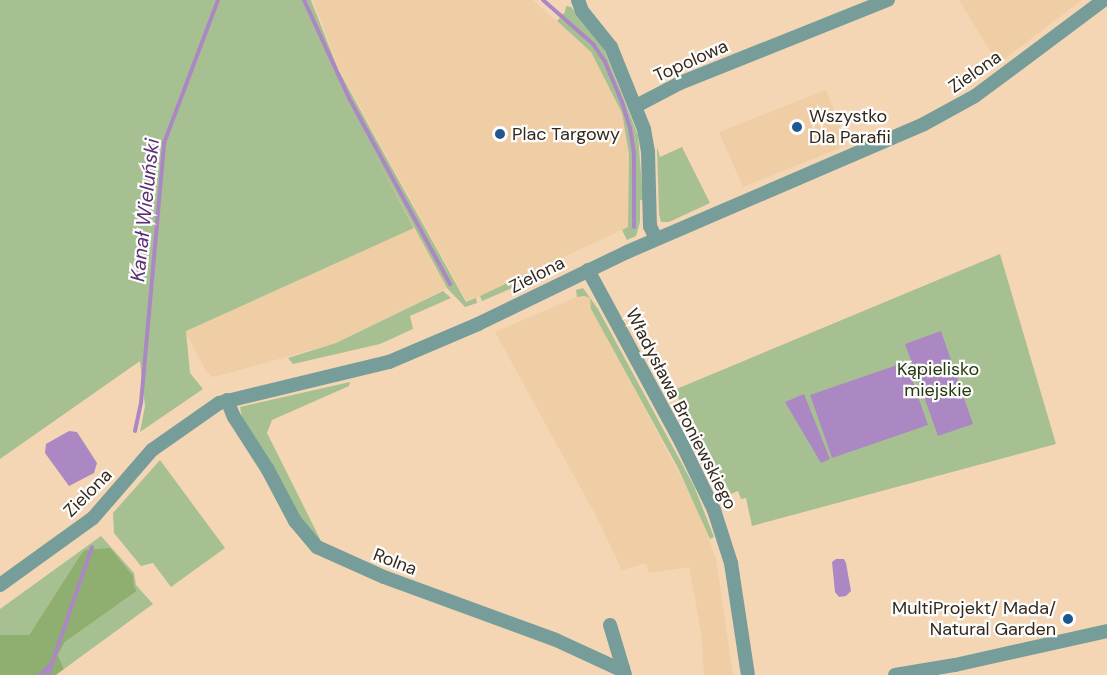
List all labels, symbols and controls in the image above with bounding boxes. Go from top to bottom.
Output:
street label: Topolowa [651,35,731,87]
street label: Zielona [945,46,1005,98]
place label: Wszystko Dla Parafii [809,106,891,148]
marker: Wszystko Dla Parafii [790,120,804,134]
place label: Plac Targowy [512,123,620,145]
marker: Plac Targowy [493,127,507,141]
water label: Kanał Wieluński [126,137,164,283]
street label: Zielona [506,252,568,298]
street label: Władysława Broniewskiego [621,305,741,513]
park label: Kąpielisko miejskie [897,359,979,401]
street label: Zielona [59,464,117,522]
street label: Rolna [370,544,420,580]
place label: MultiProjekt/ Mada/ Natural Garden [892,598,1056,640]
marker: MultiProjekt/ Mada/ Natural Garden [1061,612,1075,626]

